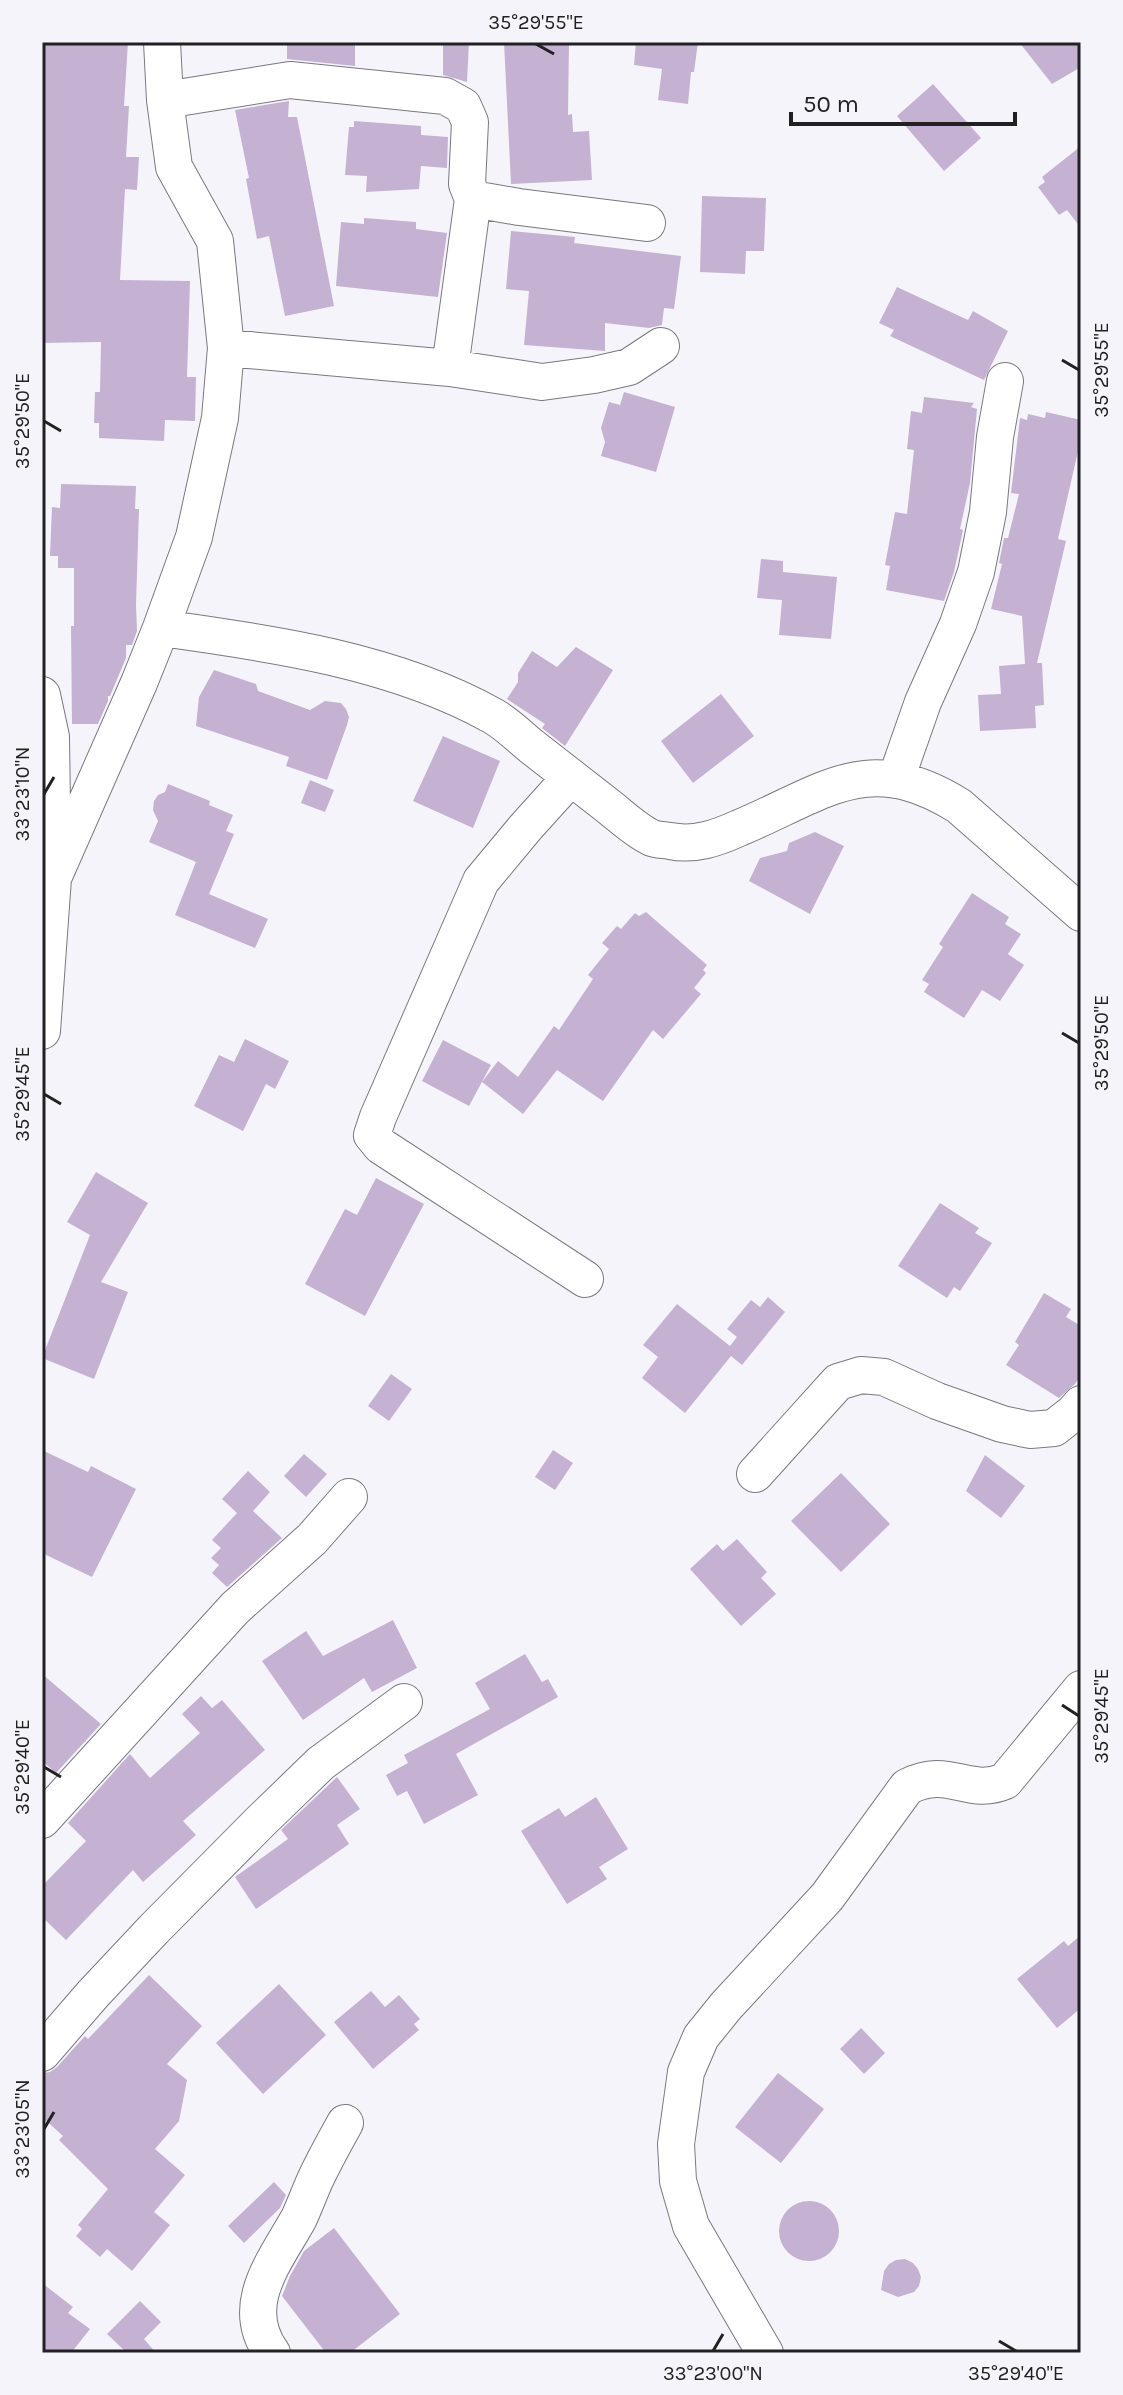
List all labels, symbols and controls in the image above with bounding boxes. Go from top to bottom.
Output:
text: 35°29'55"E [488,11,584,34]
scale bar [791,76,1015,126]
text: 50 m [803,90,859,118]
text: 35°29'55"E [1090,322,1113,418]
text: 35°29'50"E [11,373,34,469]
text: 33°23'10"N [11,747,34,841]
text: 35°29'50"E [1090,995,1113,1091]
text: 35°29'45"E [11,1046,34,1142]
text: 35°29'45"E [1090,1668,1113,1764]
text: 35°29'40"E [11,1719,34,1815]
text: 33°23'05"N [11,2079,34,2179]
text: 33°23'00"N [663,2362,763,2385]
text: 35°29'40"E [968,2362,1064,2385]

